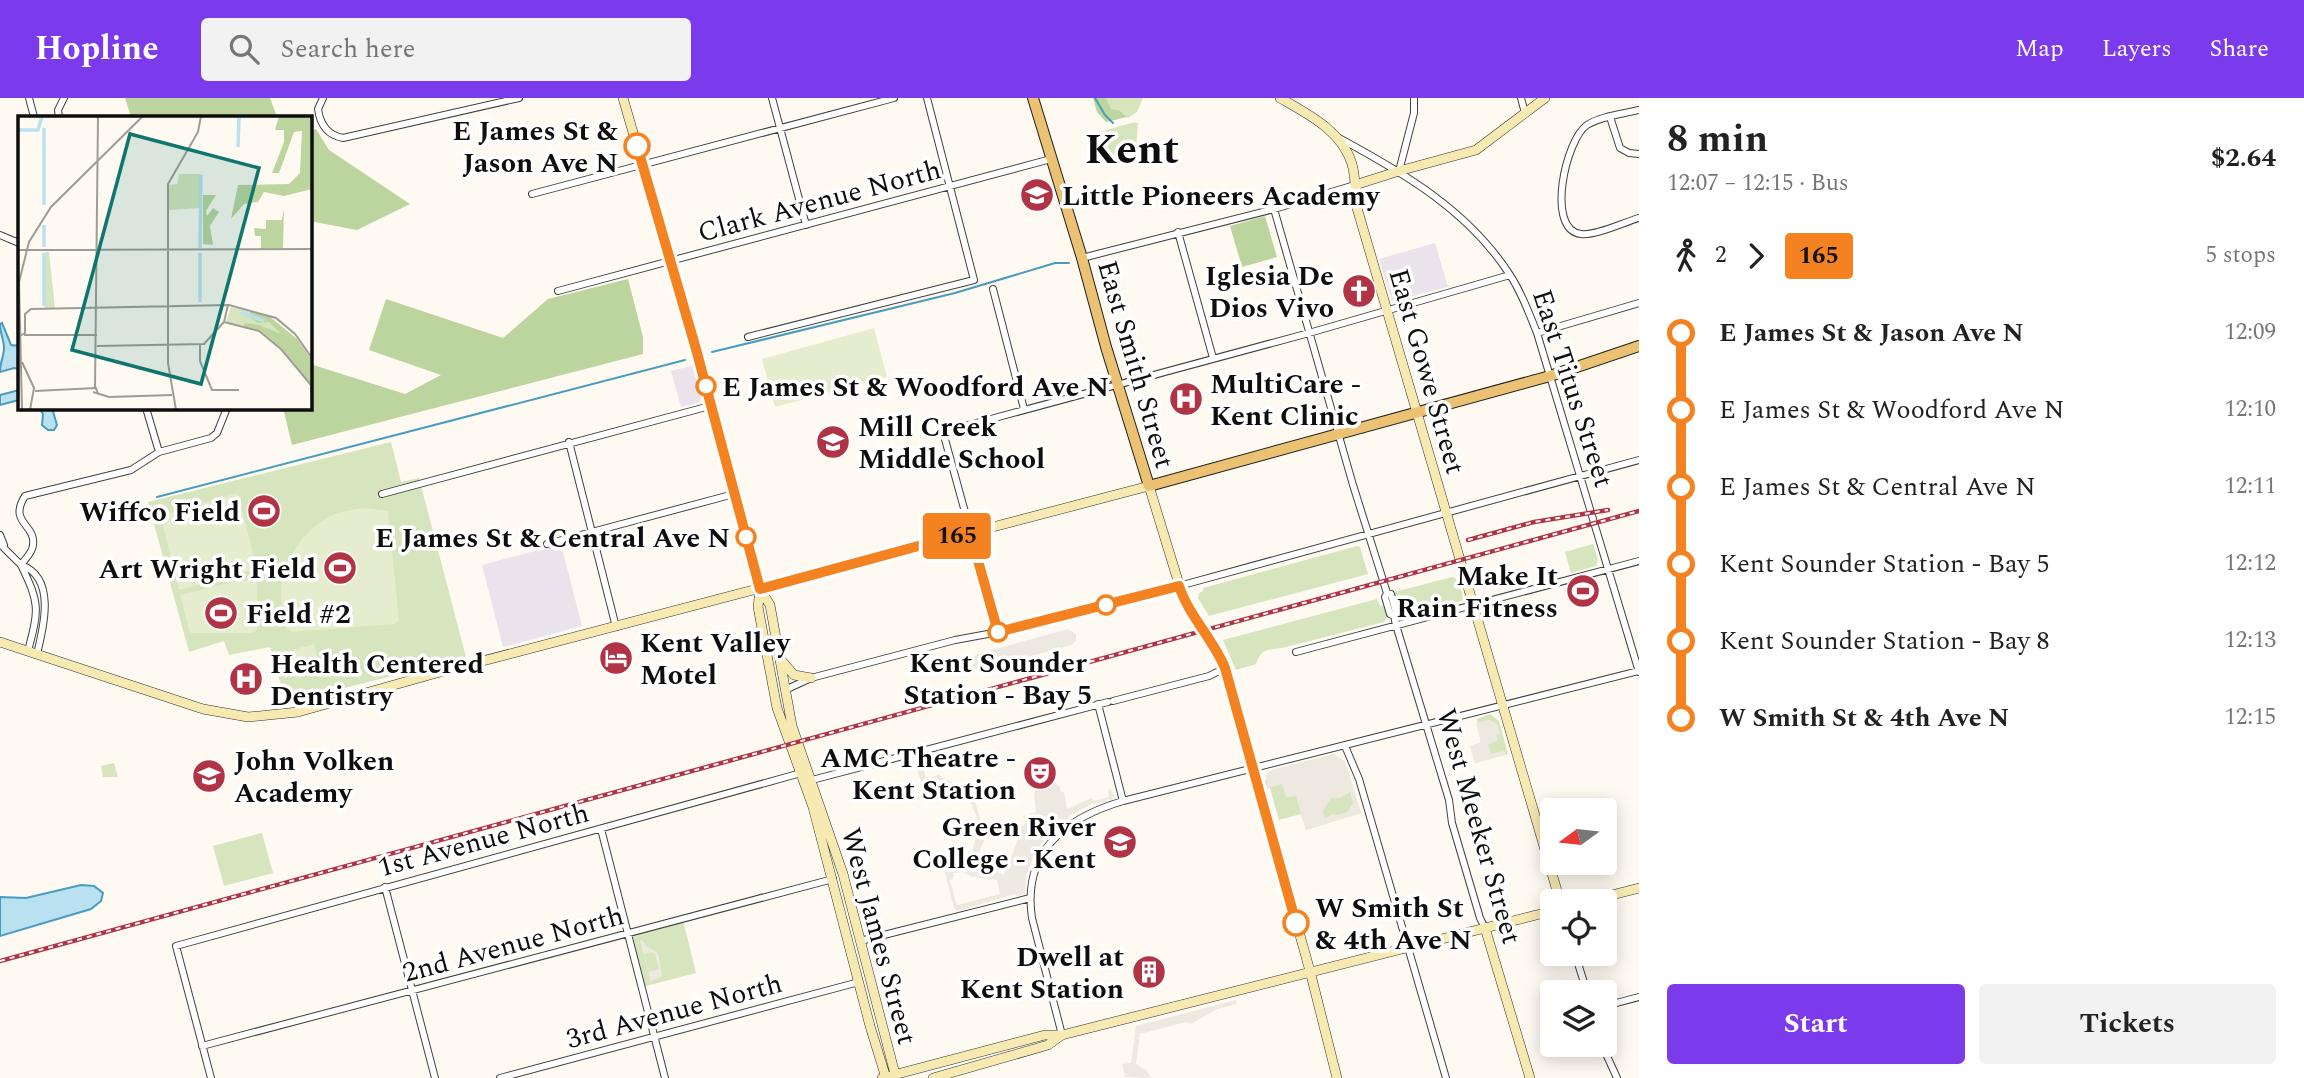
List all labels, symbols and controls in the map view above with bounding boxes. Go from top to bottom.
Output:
search box [201,18,691,81]
text: Hopline [35,24,159,74]
text: Search here [281,29,415,69]
icon: search [225,30,263,68]
text: Map [2015,31,2064,67]
text: Layers [2102,31,2172,67]
text: Share [2210,31,2269,67]
place label: E James St & Jason Ave N [452,110,619,185]
text: 8 min [1667,111,1768,169]
inset map [18,116,312,410]
district label: Kent [1085,119,1179,182]
marker: E James St & Jason Ave N [624,133,650,159]
text: $2.64 [2211,138,2276,178]
street label: Clark Avenue North [693,148,946,255]
text: 12:07 – 12:15 · Bus [1667,166,1849,201]
place label: Little Pioneers Academy [1062,175,1381,218]
school or university icon: Little Pioneers Academy [1018,176,1056,214]
icon: walk [1667,237,1705,275]
icon: forward [1737,237,1775,275]
text: 2 [1715,238,1727,273]
text: 165 [1799,238,1839,274]
text: 5 stops [2206,238,2276,273]
street label: East Smith Street [1085,255,1186,474]
place label: Iglesia De Dios Vivo [1205,255,1334,330]
street label: East Gowe Street [1377,263,1477,480]
church icon: Iglesia De Dios Vivo [1340,272,1378,310]
street label: East Titus Street [1520,284,1625,493]
text: E James St & Jason Ave N [1719,313,2024,353]
text: 12:09 [2224,315,2276,350]
place label: MultiCare - Kent Clinic [1210,363,1361,438]
place label: E James St & Woodford Ave N [722,366,1109,409]
marker: E James St & Woodford Ave N [696,376,716,396]
hospital icon: MultiCare - Kent Clinic [1167,380,1205,418]
text: E James St & Woodford Ave N [1719,390,2065,430]
text: 12:10 [2224,392,2276,427]
place label: Mill Creek Middle School [858,406,1045,481]
school or university icon: Mill Creek Middle School [814,423,852,461]
text: E James St & Central Ave N [1719,467,2036,507]
text: 12:11 [2224,469,2276,504]
place label: Wiffco Field [79,491,240,534]
sports icon: Wiffco Field [245,492,283,530]
line badge: 165 [917,513,997,559]
place label: E James St & Central Ave N [375,517,730,560]
text: 165 [937,518,977,554]
marker: E James St & Central Ave N [736,527,756,547]
text: Kent Sounder Station - Bay 5 [1719,544,2050,584]
text: 12:12 [2224,546,2276,581]
place label: Art Wright Field [98,548,316,591]
sports icon: Art Wright Field [321,549,359,587]
place label: Make It Rain Fitness [1396,555,1558,630]
sports icon: Make It Rain Fitness [1564,572,1602,610]
place label: Field #2 [246,593,351,636]
sports icon: Field #2 [202,594,240,632]
unlabelled marker [1096,595,1116,615]
text: Kent Sounder Station - Bay 8 [1719,621,2050,661]
place label: Kent Valley Motel [640,622,791,697]
marker: Kent Sounder Station - Bay 5 [988,622,1008,642]
text: 12:13 [2224,623,2276,658]
hotel icon: Kent Valley Motel [597,639,635,677]
place label: Kent Sounder Station - Bay 5 [904,642,1092,717]
place label: Health Centered Dentistry [270,643,484,718]
hospital icon: Health Centered Dentistry [227,660,265,698]
text: W Smith St & 4th Ave N [1719,698,2009,738]
text: 12:15 [2224,700,2276,735]
street label: West Meeker Street [1424,704,1533,949]
place label: AMC Theatre - Kent Station [820,737,1016,812]
place label: John Volken Academy [234,740,394,815]
theatre icon: AMC Theatre - Kent Station [1021,754,1059,792]
school or university icon: John Volken Academy [190,757,228,795]
street label: 1st Avenue North [373,792,594,889]
north arrow [1540,798,1617,875]
map controls [1540,798,1617,1057]
place label: Green River College - Kent [912,806,1096,881]
street label: West James Street [829,823,928,1050]
school or university icon: Green River College - Kent [1101,823,1139,861]
place label: W Smith St & 4th Ave N [1315,887,1472,962]
button: locate [1540,889,1617,966]
street label: 2nd Avenue North [398,894,629,995]
marker: W Smith St & 4th Ave N [1283,910,1309,936]
place label: Dwell at Kent Station [960,936,1124,1011]
building icon: Dwell at Kent Station [1130,953,1168,991]
street label: 3rd Avenue North [562,962,787,1061]
button: layers [1540,980,1617,1057]
button: Start [1667,984,1965,1064]
button: Tickets [1979,984,2276,1064]

